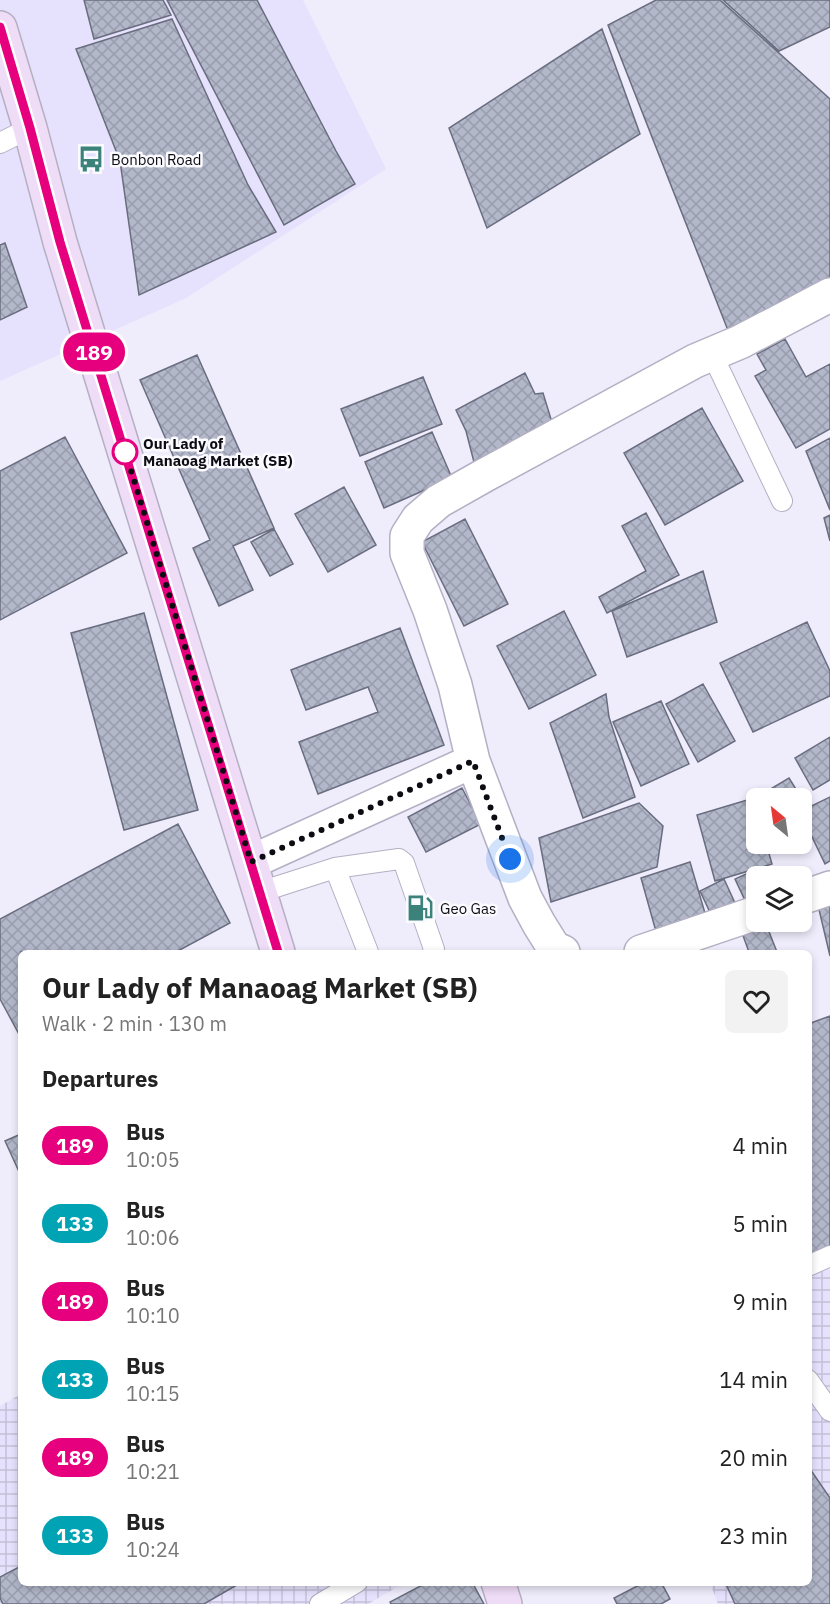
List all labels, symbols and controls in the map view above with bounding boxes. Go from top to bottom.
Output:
bus stop icon: Bonbon Road [76,144,106,174]
place label: Bonbon Road [111,150,201,169]
line badge: 189 [60,332,128,372]
text: 189 [75,338,113,366]
place label: Our Lady of Manaoag Market (SB) [143,434,292,470]
marker: Our Lady of Manaoag Market (SB) [112,439,138,465]
north arrow [746,788,812,854]
map controls [746,788,812,932]
your location [495,844,525,874]
button: layers [746,866,812,932]
fuel station icon: Geo Gas [405,893,435,923]
place label: Geo Gas [440,899,496,918]
text: Our Lady of Manaoag Market (SB) [42,969,477,1006]
button: heart [725,970,788,1033]
text: Walk · 2 min · 130 m [42,1010,227,1037]
text: Departures [42,1064,158,1093]
text: Bus [126,1117,165,1146]
text: 189 [56,1131,94,1159]
text: 4 min [732,1131,788,1160]
text: 10:05 [126,1146,180,1173]
text: Bus [126,1195,165,1224]
text: 133 [56,1209,94,1237]
text: 5 min [732,1209,788,1238]
text: 10:06 [126,1224,180,1251]
text: Bus [126,1273,165,1302]
text: 189 [56,1287,94,1315]
text: 9 min [732,1287,788,1316]
text: 10:10 [126,1302,180,1329]
text: Bus [126,1351,165,1380]
text: 133 [56,1365,94,1393]
text: 14 min [719,1365,788,1394]
text: 10:15 [126,1380,180,1407]
text: Bus [126,1429,165,1458]
text: 189 [56,1443,94,1471]
text: 20 min [719,1443,788,1472]
text: 10:21 [126,1458,180,1485]
text: Bus [126,1507,165,1536]
text: 133 [56,1521,94,1549]
text: 23 min [719,1521,788,1550]
text: 10:24 [126,1536,180,1563]

